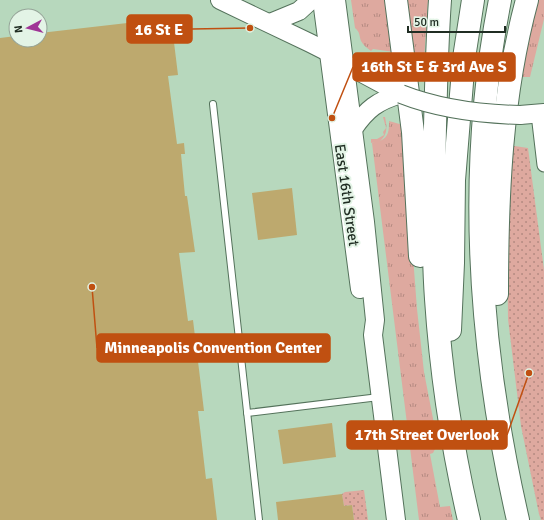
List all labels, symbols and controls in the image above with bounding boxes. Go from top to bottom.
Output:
north arrow [8,8,48,48]
scale bar [408,8,505,34]
callout: 16 St E [127,15,192,43]
text: 50 m [414,15,439,30]
text: 16 St E [135,20,183,40]
text: N [12,25,25,34]
callout: 16th St E & 3rd Ave S [353,53,515,81]
text: 16th St E & 3rd Ave S [361,57,507,77]
street label: East 16th Street [331,143,363,247]
callout: Minneapolis Convention Center [97,334,330,362]
text: Minneapolis Convention Center [104,338,322,358]
callout: 17th Street Overlook [347,421,507,449]
text: 17th Street Overlook [355,425,500,445]

